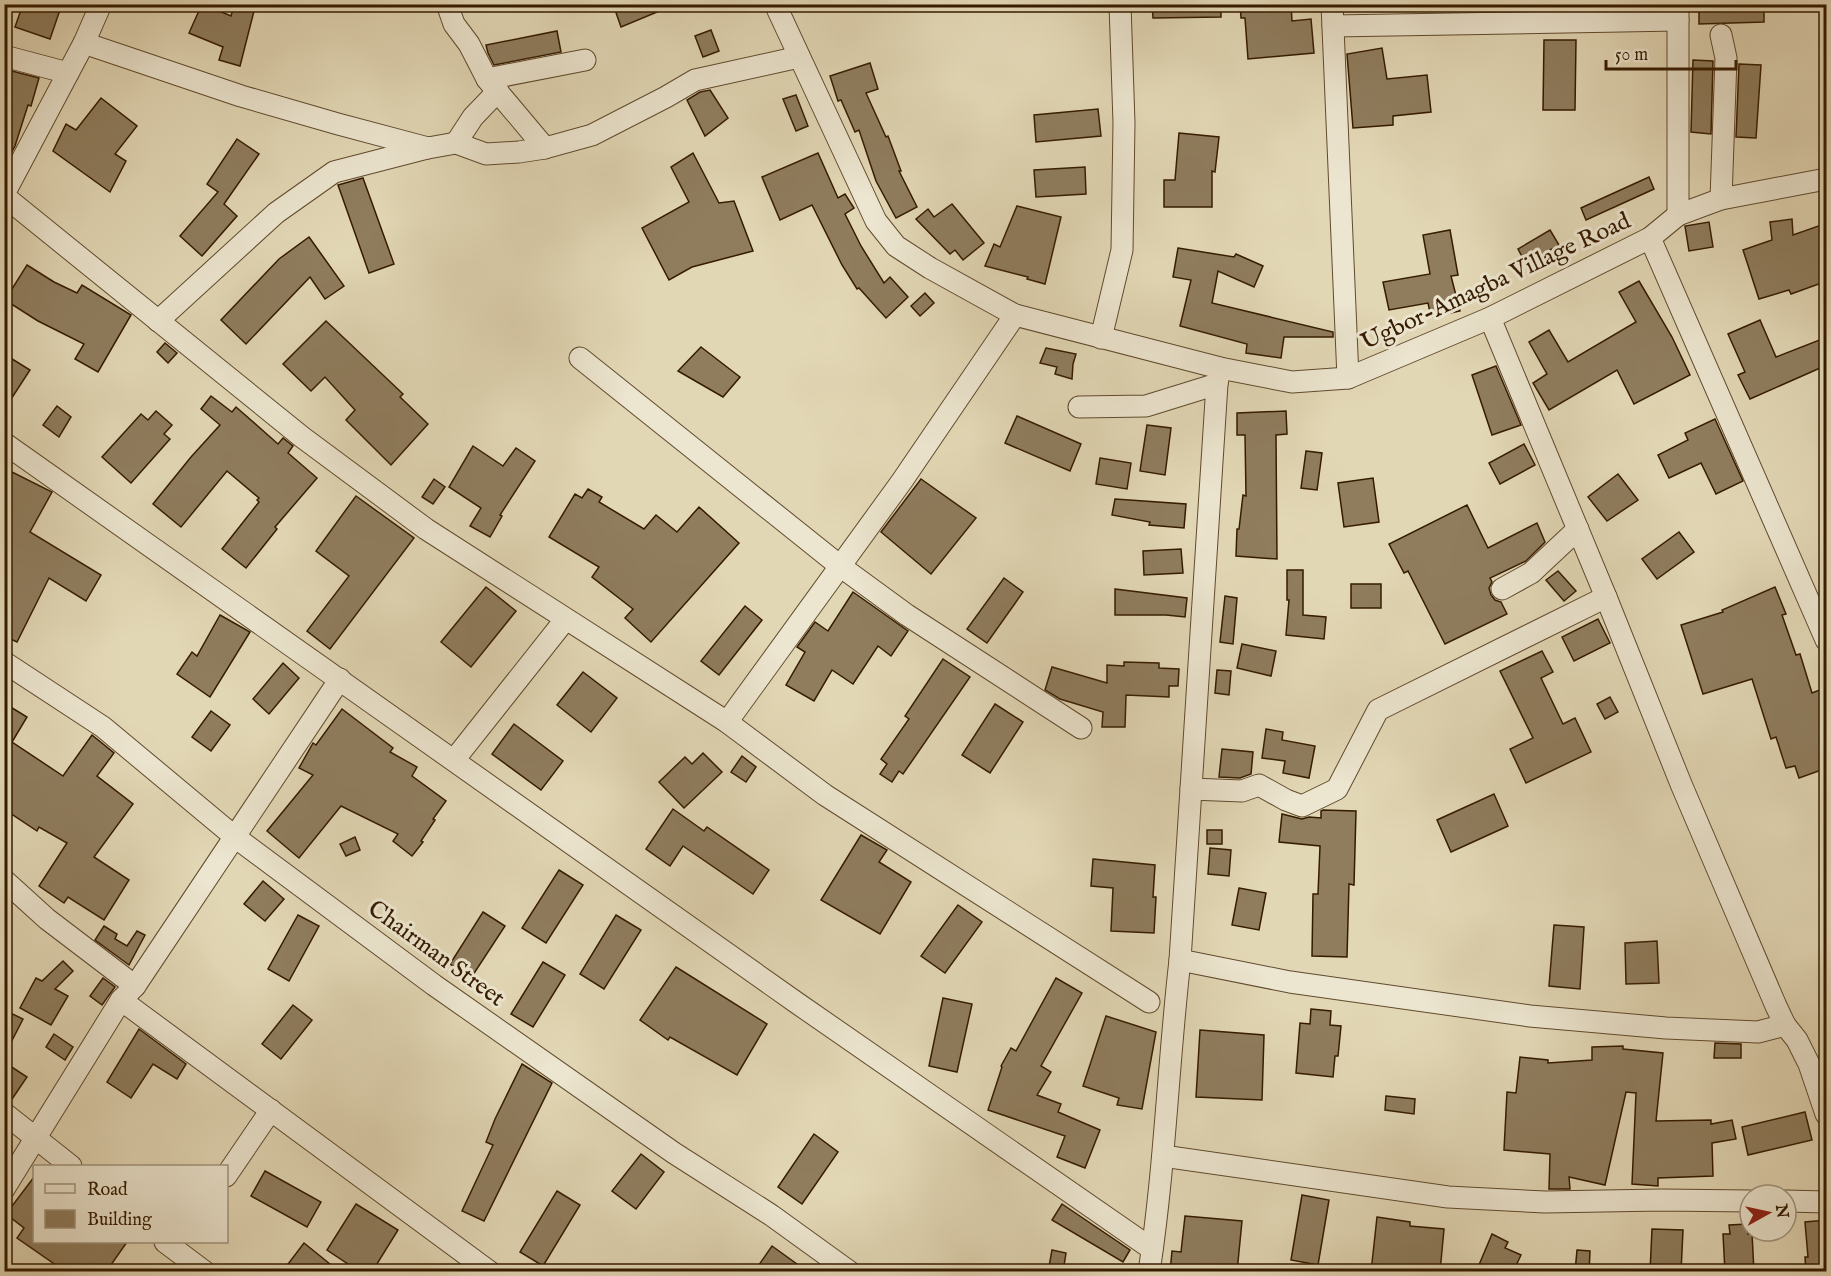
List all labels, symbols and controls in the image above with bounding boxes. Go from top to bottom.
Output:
scale bar [1606,33,1736,71]
text: 50 m [1615,44,1648,67]
street label: Ugbor-Amagba Village Road [1356,206,1636,358]
street label: Chairman Street [361,894,511,1014]
legend [33,1165,228,1243]
text: Road [87,1179,128,1202]
north arrow [1738,1183,1798,1243]
text: N [1770,1202,1792,1220]
text: Building [87,1209,152,1232]

